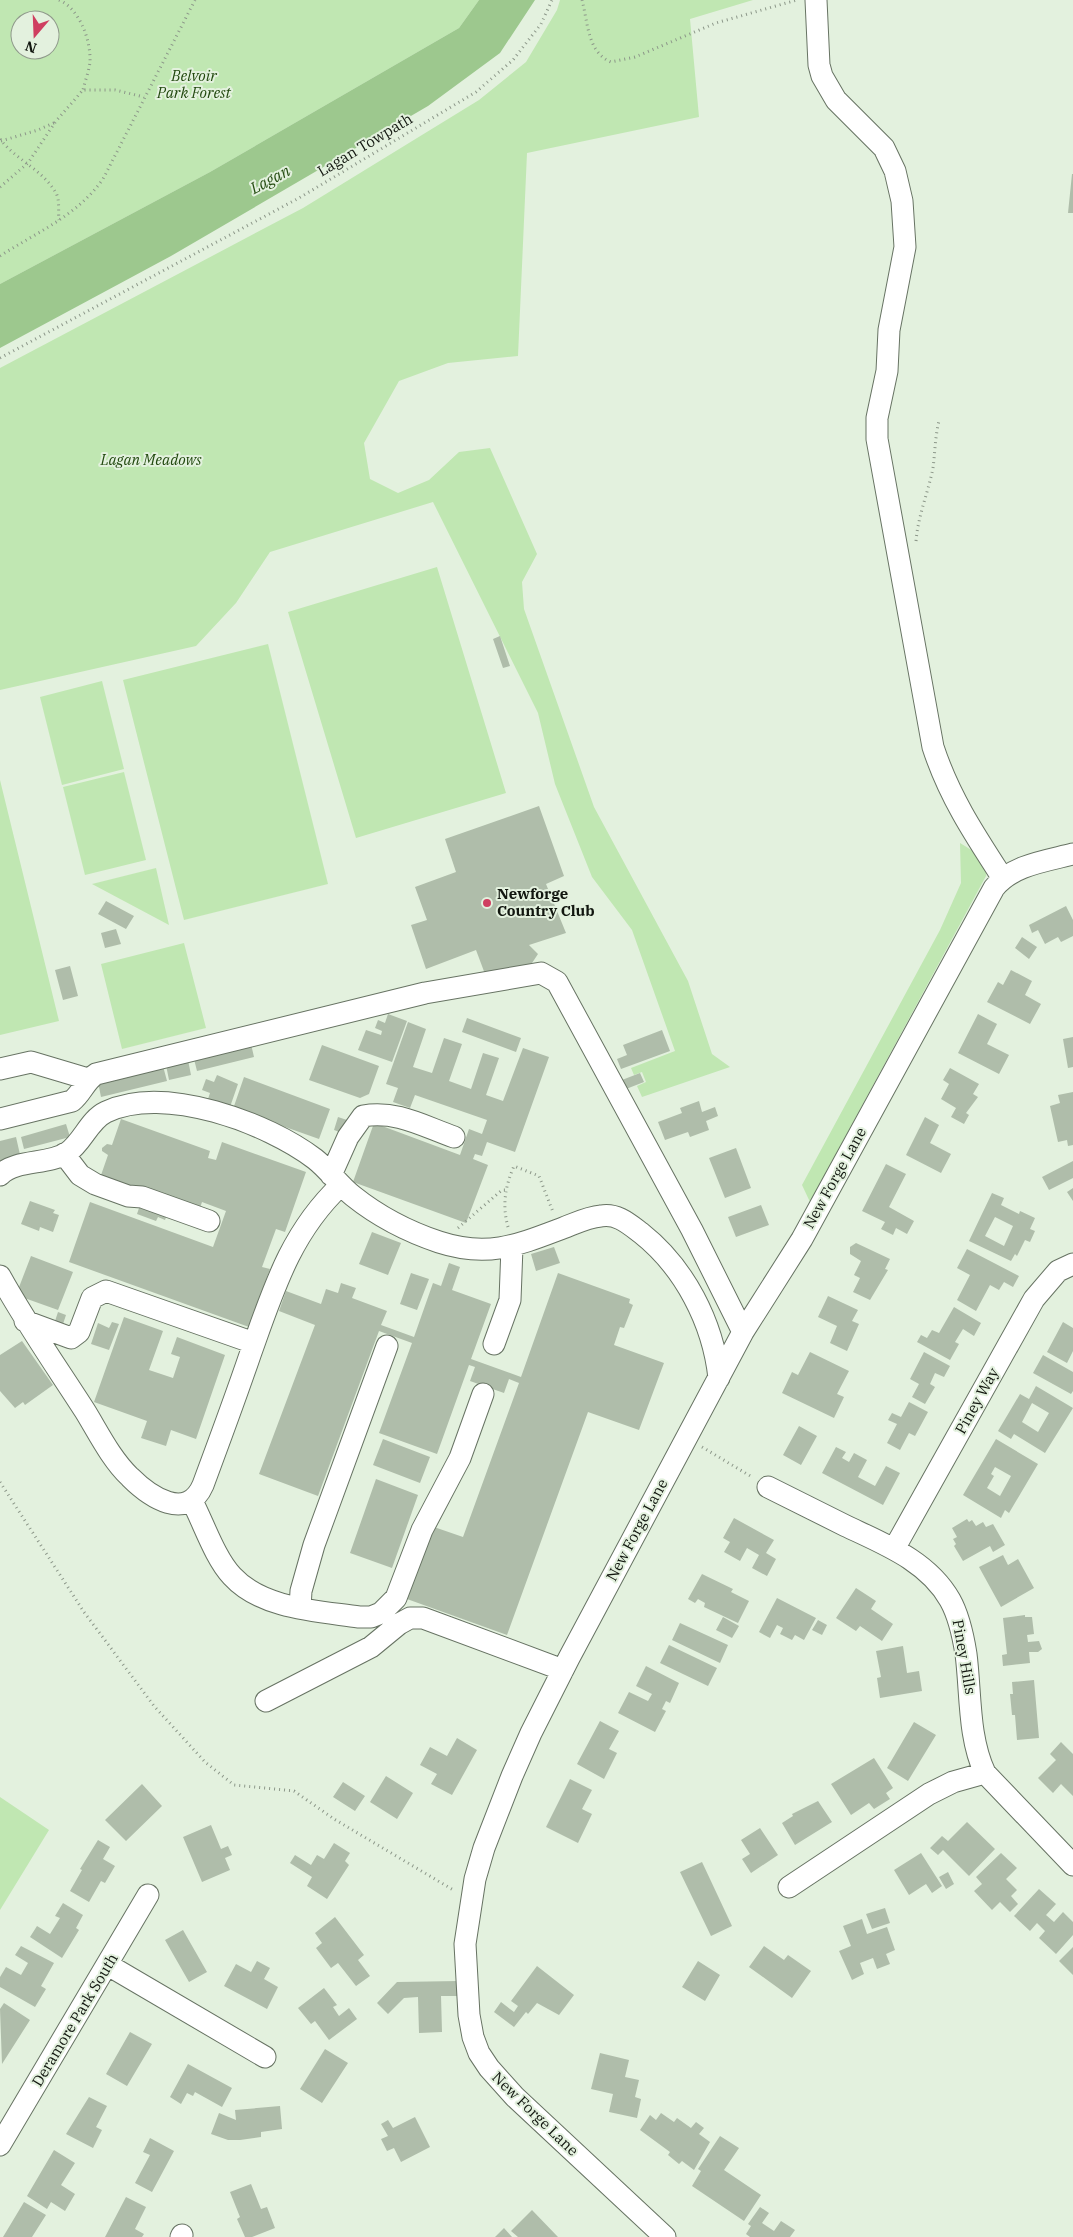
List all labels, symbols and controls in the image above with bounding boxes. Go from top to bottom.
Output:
north arrow [10,10,60,60]
text: N [23,37,39,58]
park label: Belvoir Park Forest [156,66,232,102]
street label: Lagan Towpath [314,109,416,180]
water label: Lagan [246,160,293,198]
park label: Lagan Meadows [99,450,202,469]
place label: Newforge Country Club [497,884,595,920]
marker: Newforge Country Club [481,897,493,909]
street label: New Forge Lane [799,1124,870,1232]
street label: Piney Way [951,1364,1003,1437]
street label: New Forge Lane [602,1475,671,1584]
street label: Piney Hills [949,1618,980,1696]
street label: Deramore Park South [27,1950,122,2090]
street label: New Forge Lane [488,2068,583,2160]

